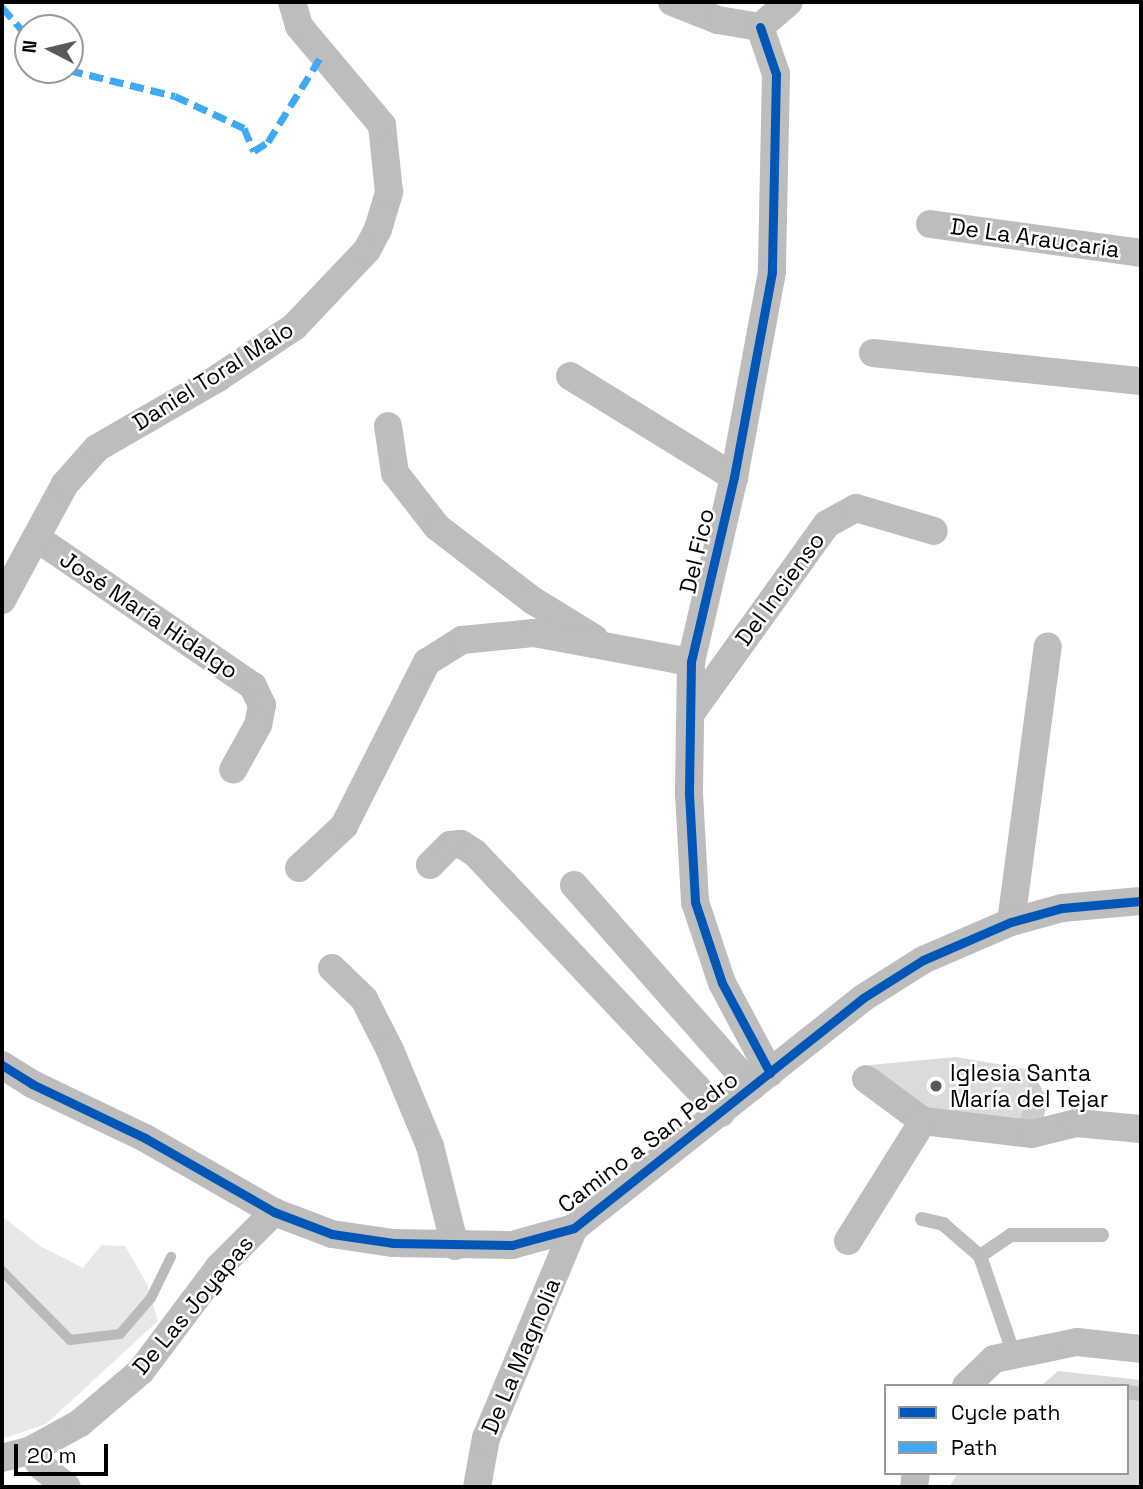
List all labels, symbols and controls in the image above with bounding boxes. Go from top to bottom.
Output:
north arrow [14,14,84,84]
text: N [16,39,43,54]
street label: De La Araucaria [949,212,1121,264]
street label: Daniel Toral Malo [127,315,299,437]
street label: Del Fico [674,506,720,596]
street label: Del Incienso [730,527,830,651]
street label: José María Hidalgo [55,545,243,685]
place label: Iglesia Santa María del Tejar [950,1059,1109,1113]
street label: Camino a San Pedro [552,1065,744,1219]
marker: Iglesia Santa María del Tejar [928,1078,944,1094]
street label: De Las Joyapas [127,1230,259,1380]
street label: De La Magnolia [476,1274,566,1438]
legend [884,1384,1129,1475]
text: Cycle path [951,1399,1060,1426]
scale bar [18,1430,112,1474]
text: Path [951,1434,997,1461]
text: 20 m [27,1442,77,1469]

